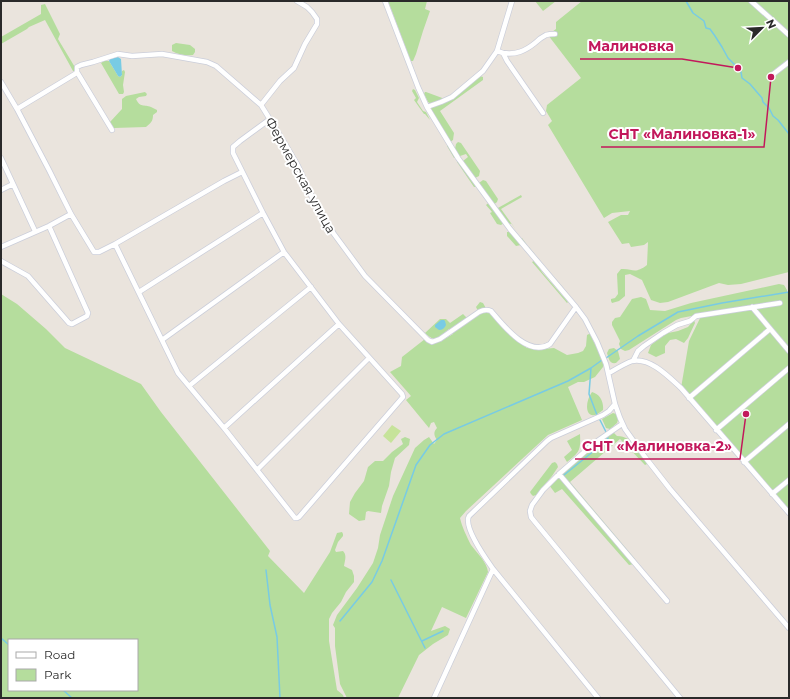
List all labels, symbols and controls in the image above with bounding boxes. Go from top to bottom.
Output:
north arrow [742,8,782,48]
text: N [763,17,779,31]
callout: Малиновка [580,33,682,59]
text: Малиновка [588,37,674,55]
street label: Фермерская улица [262,114,340,236]
callout: СНТ «Малиновка-1» [601,121,764,147]
text: СНТ «Малиновка-1» [608,125,756,143]
callout: СНТ «Малиновка-2» [575,433,740,459]
text: СНТ «Малиновка-2» [582,437,732,455]
legend [8,639,138,691]
text: Road [44,647,75,662]
text: Park [44,667,72,682]

